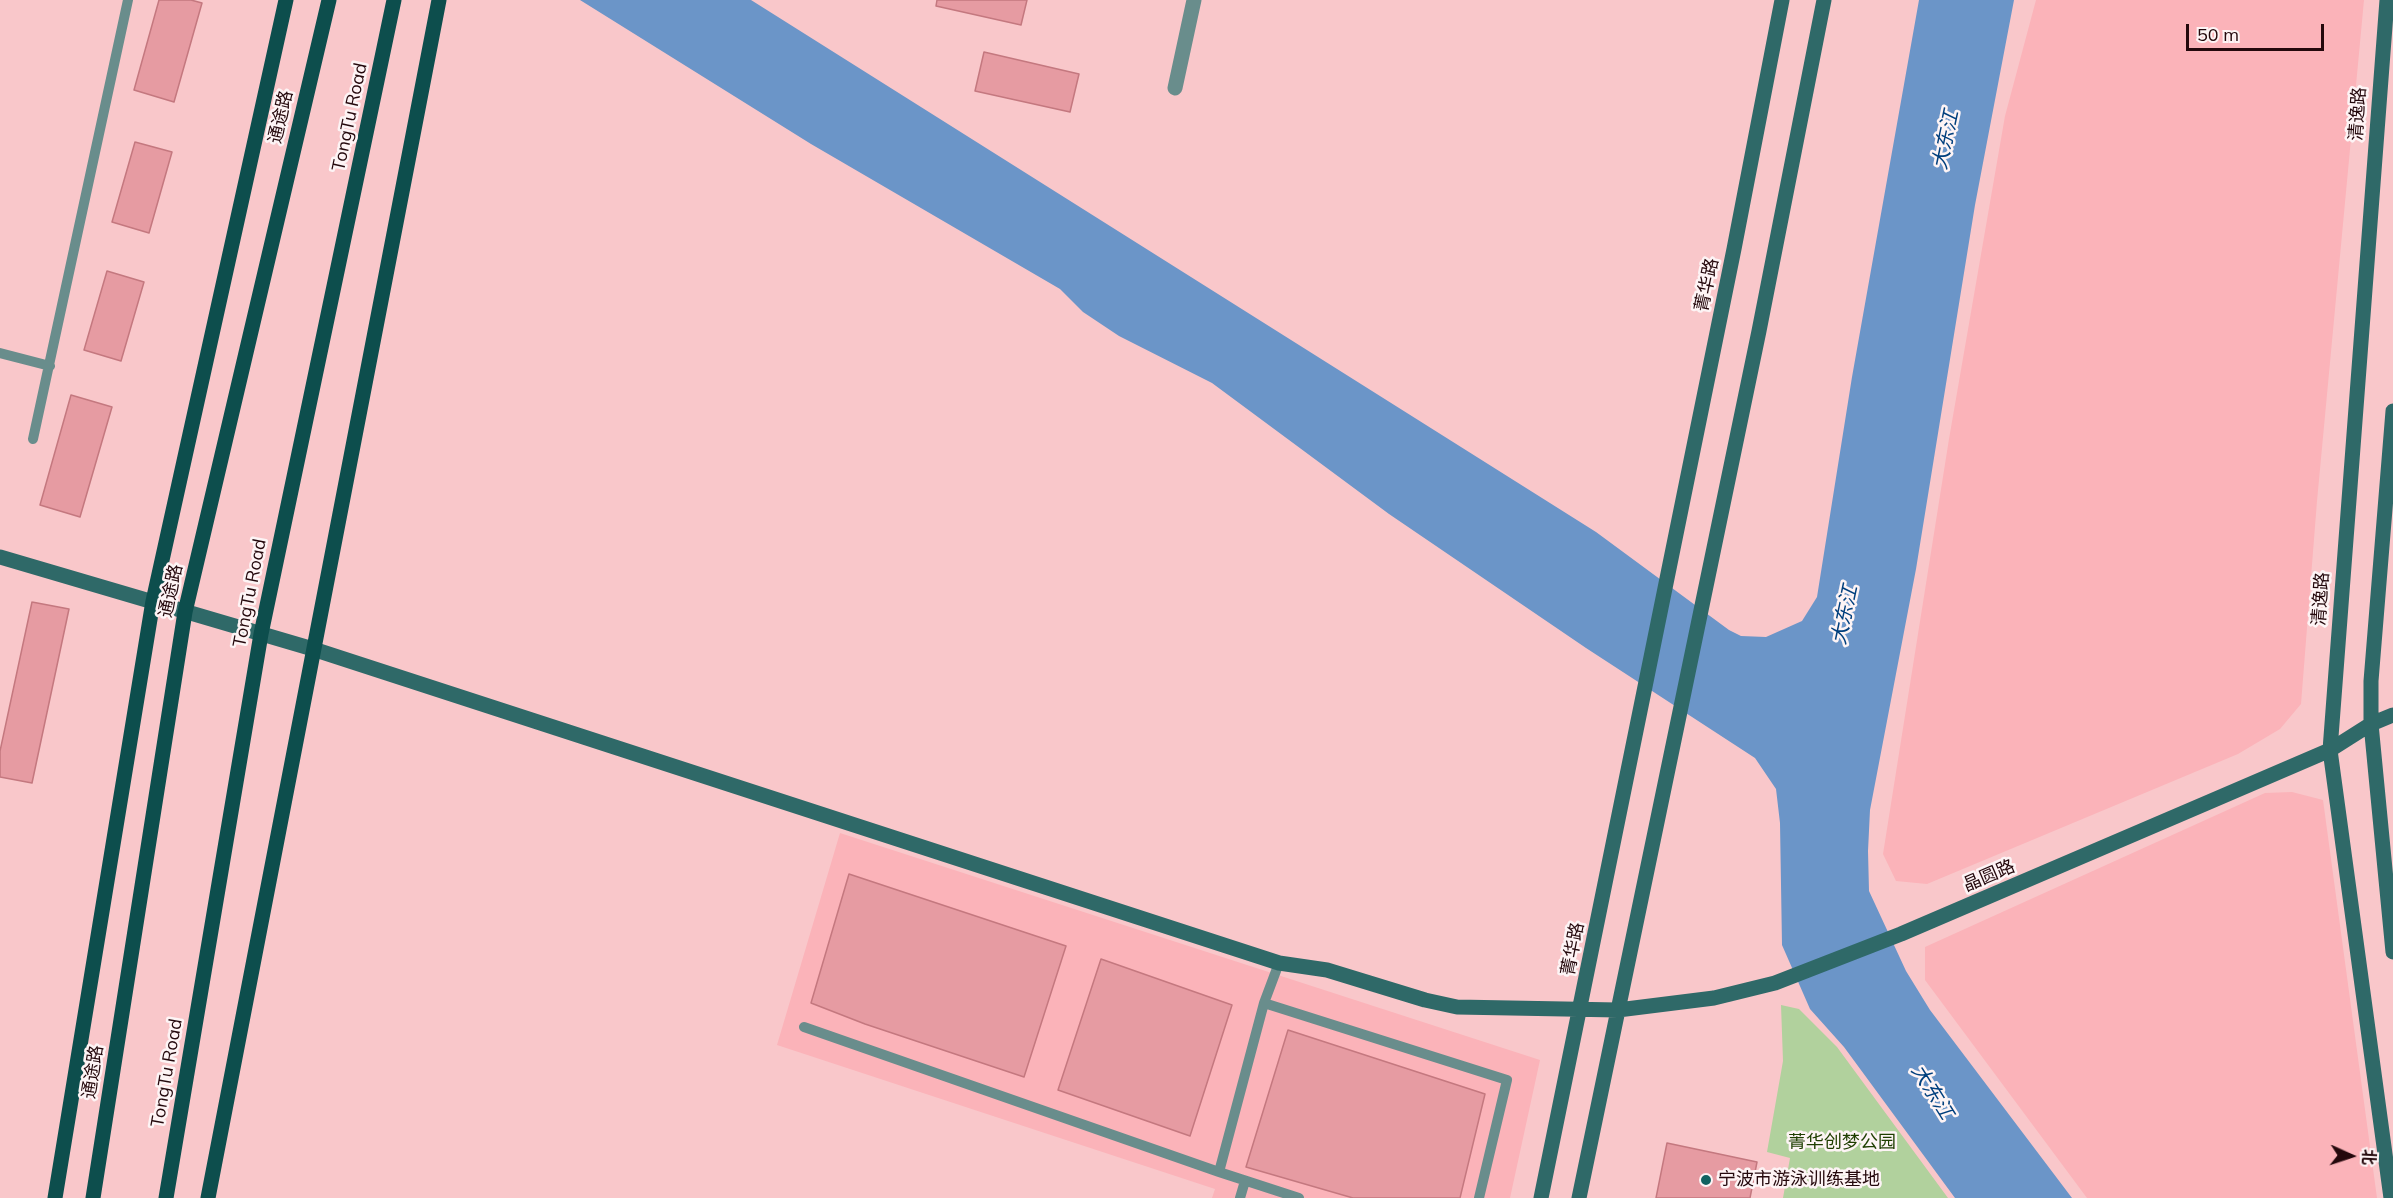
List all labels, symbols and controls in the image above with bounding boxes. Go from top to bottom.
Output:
scale bar [2189,12,2327,50]
text: 50 m [2197,23,2239,46]
street label: TongTu Road [328,61,372,173]
street label: 清逸路 [2345,86,2371,142]
street label: 通途路 [264,88,298,146]
water label: 大东江 [1928,108,1964,172]
street label: 菁华路 [1691,256,1723,314]
street label: TongTu Road [229,537,271,649]
street label: 通途路 [155,562,187,620]
street label: 清逸路 [2308,571,2334,627]
water label: 大东江 [1827,583,1863,647]
street label: 晶圆路 [1960,856,2018,896]
street label: 菁华路 [1557,920,1589,978]
street label: TongTu Road [147,1017,187,1129]
street label: 通途路 [78,1044,108,1100]
water label: 大东江 [1906,1060,1958,1124]
north arrow [2321,1126,2381,1186]
park label: 菁华创梦公园 [1788,1132,1896,1154]
text: 北 [2359,1148,2379,1165]
place label: 宁波市游泳训练基地 [1718,1169,1880,1191]
marker: 宁波市游泳训练基地 [1699,1173,1713,1187]

